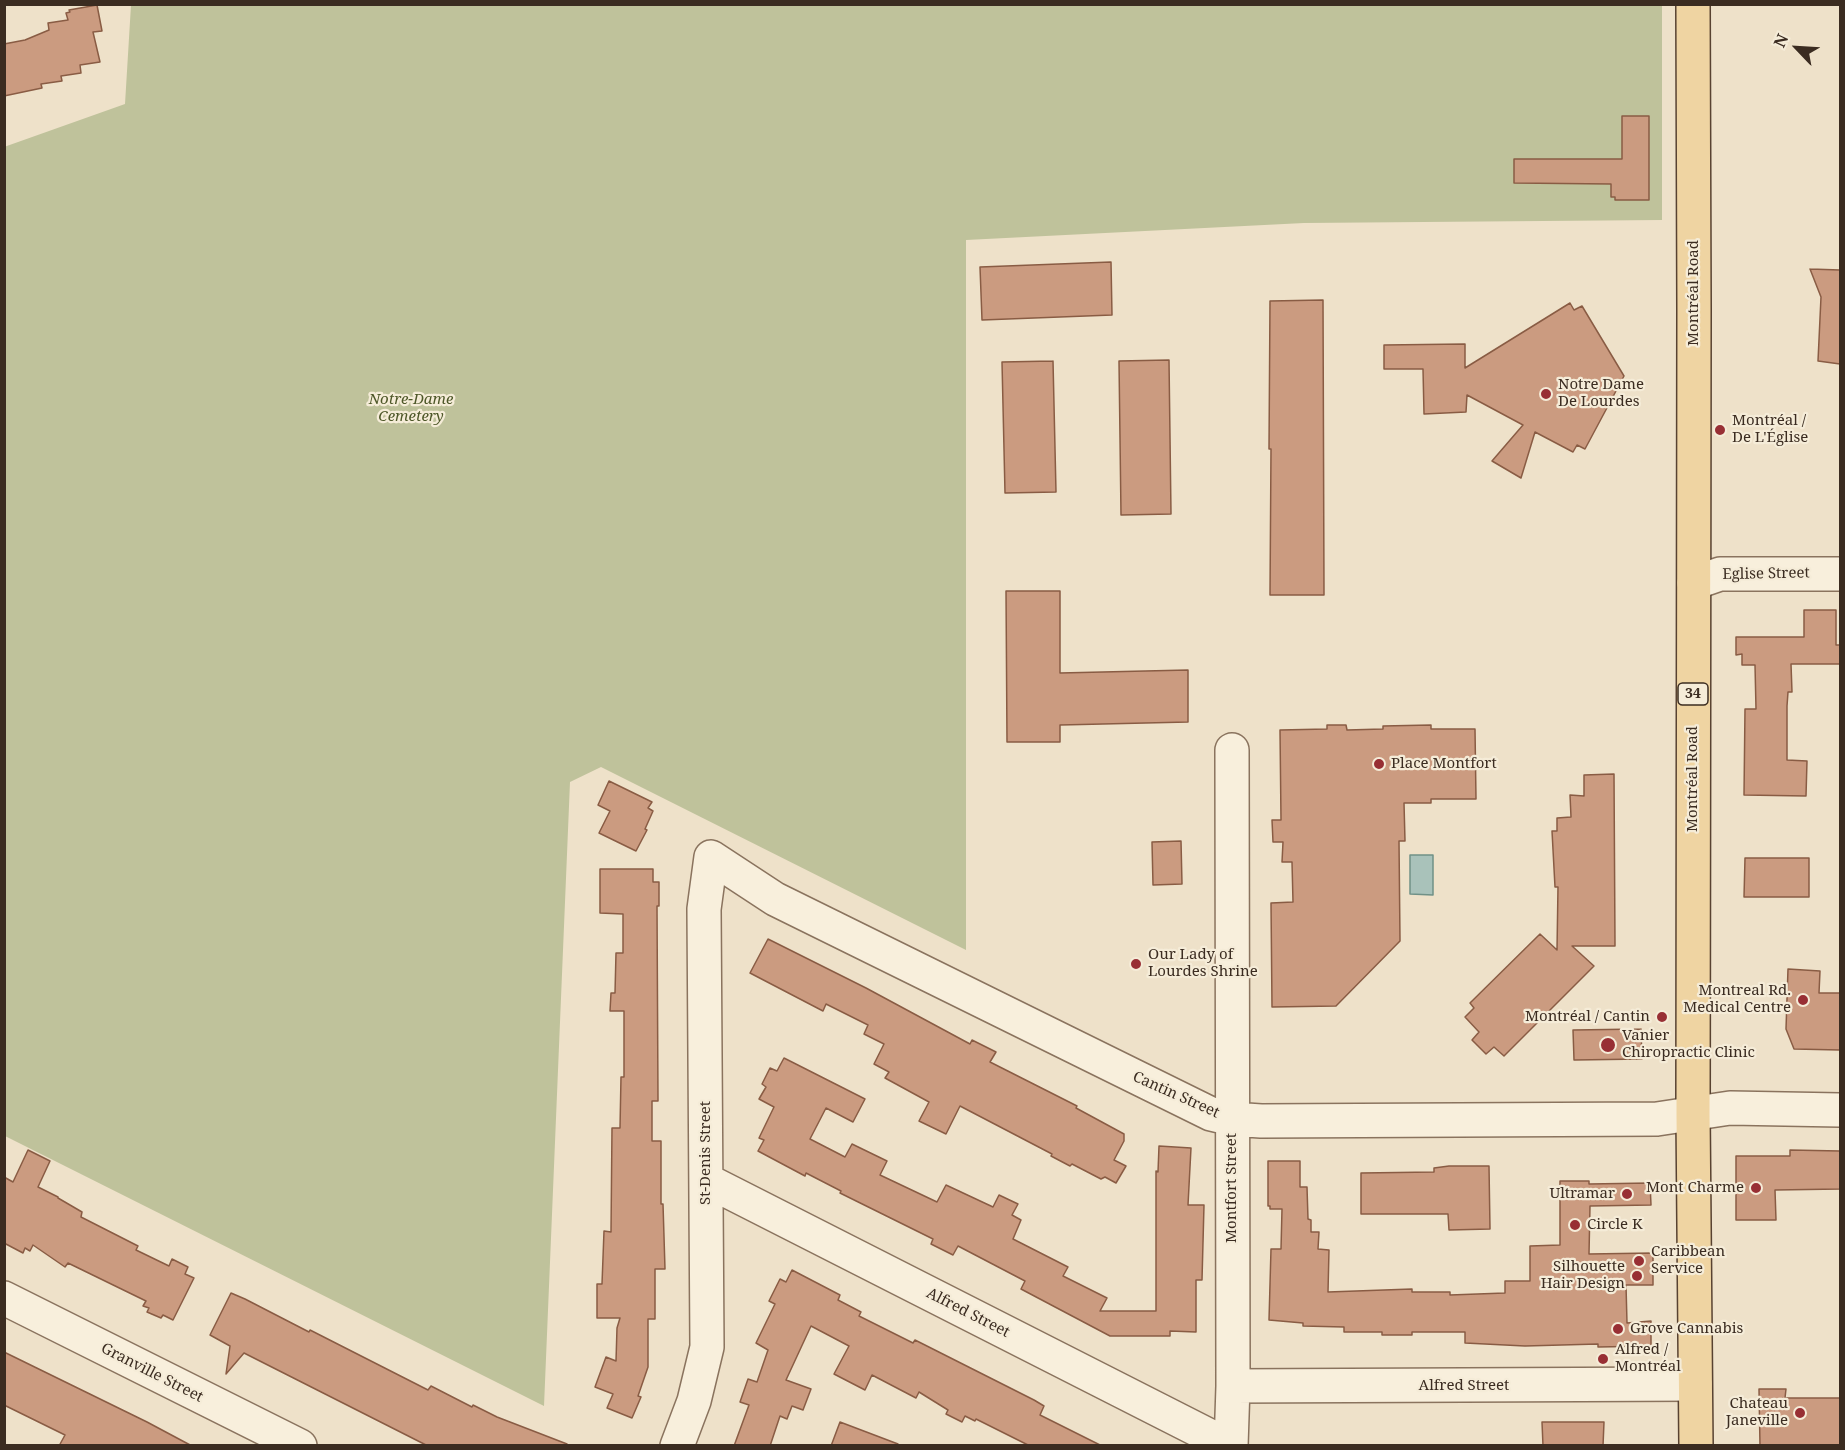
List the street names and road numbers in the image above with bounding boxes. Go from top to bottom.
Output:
street label: Montréal Road [1685,240,1703,346]
street label: Eglise Street [1722,564,1810,584]
road number: 34 [1678,683,1708,705]
street label: Montréal Road [1684,726,1702,832]
street label: Cantin Street [1130,1068,1222,1122]
street label: St-Denis Street [697,1101,715,1205]
street label: Montfort Street [1223,1133,1241,1243]
street label: Alfred Street [923,1284,1013,1342]
street label: Granville Street [98,1340,206,1406]
street label: Alfred Street [1419,1377,1509,1395]

